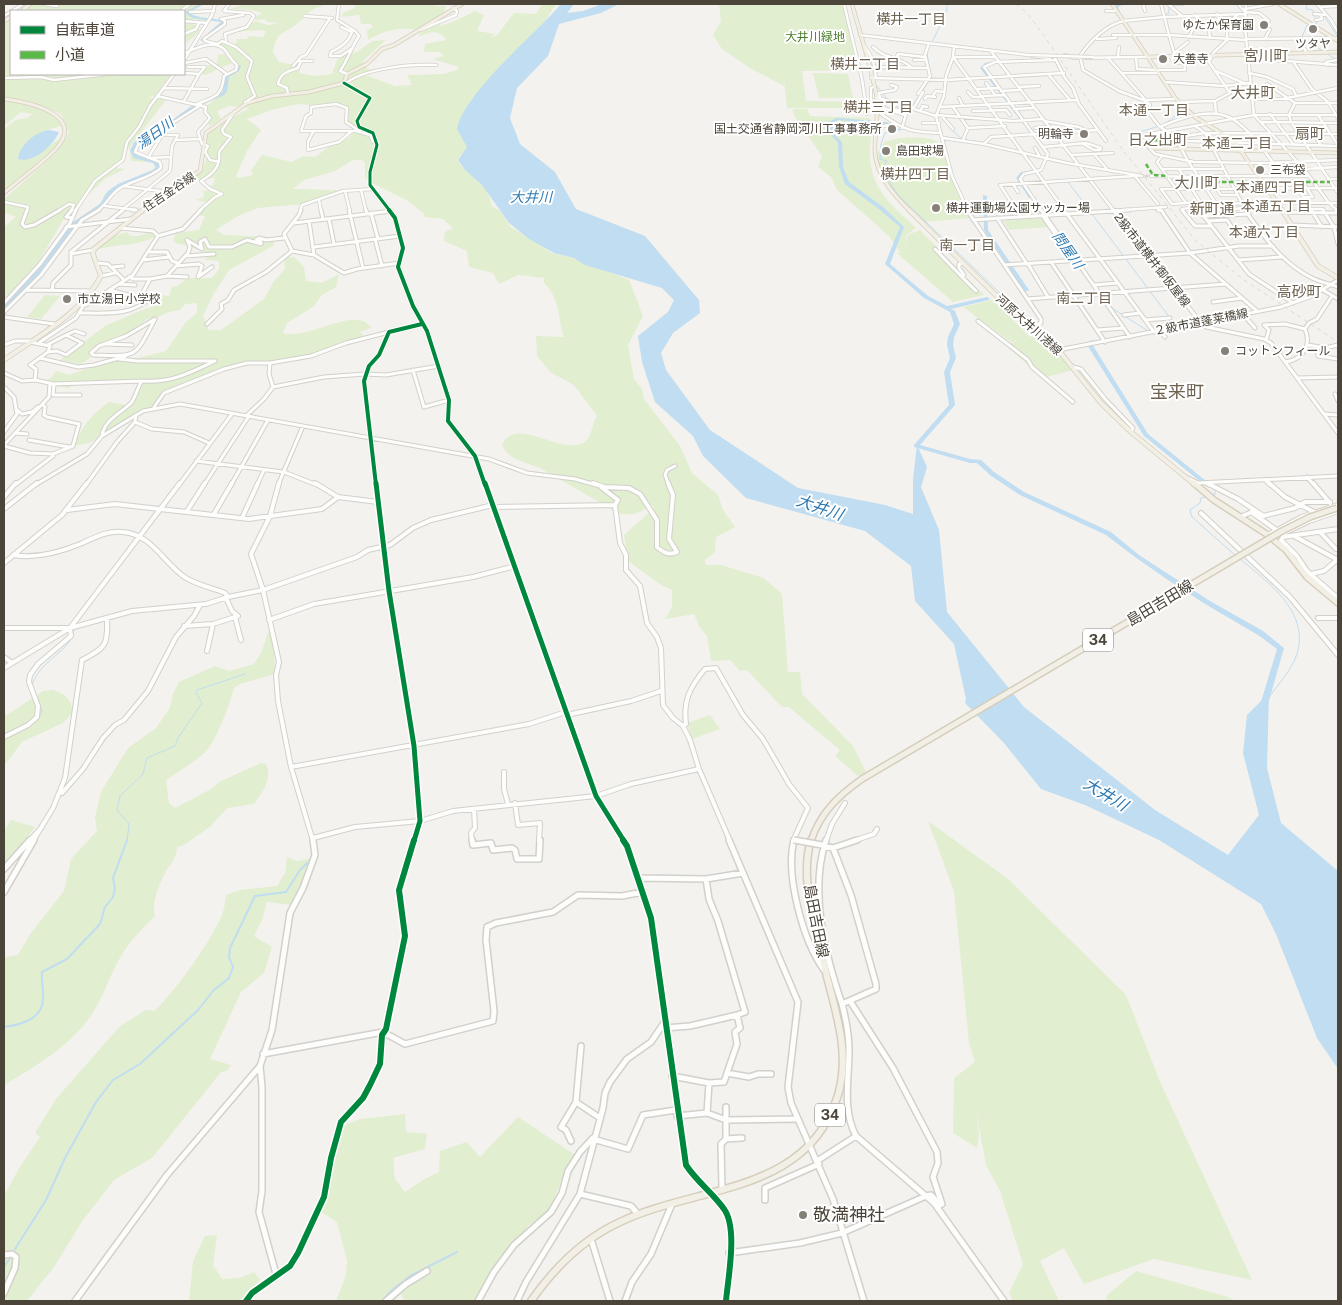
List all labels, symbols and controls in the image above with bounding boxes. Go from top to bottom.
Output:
legend [10,10,185,75]
district label: 横井一丁目 [876,11,946,27]
place label: ゆたか保育園 [1182,18,1254,32]
marker: ゆたか保育園 [1258,19,1270,31]
text: 自転車道 [55,21,115,38]
marker: ツタヤ [1307,23,1319,35]
park label: 大井川緑地 [785,30,845,44]
place label: ツタヤ [1295,37,1331,51]
text: 小道 [55,46,85,63]
district label: 宮川町 [1243,47,1289,64]
place label: 大善寺 [1173,52,1209,66]
marker: 大善寺 [1157,53,1169,65]
district label: 横井二丁目 [830,56,900,72]
district label: 大井町 [1230,84,1276,101]
district label: 横井三丁目 [843,99,913,115]
district label: 本通一丁目 [1119,102,1189,118]
water label: 湯日川 [133,113,178,152]
place label: 国土交通省静岡河川工事事務所 [714,122,882,136]
marker: 国土交通省静岡河川工事事務所 [886,123,898,135]
district label: 扇町 [1295,125,1325,142]
place label: 明輪寺 [1038,127,1074,141]
marker: 明輪寺 [1078,128,1090,140]
district label: 日之出町 [1128,131,1188,148]
district label: 本通二丁目 [1202,135,1272,151]
place label: 島田球場 [896,144,944,158]
marker: 島田球場 [880,145,892,157]
place label: 三布袋 [1270,163,1306,177]
marker: 三布袋 [1254,164,1266,176]
district label: 横井四丁目 [880,166,950,182]
street label: 住吉金谷線 [140,169,198,215]
district label: 大川町 [1174,174,1220,191]
district label: 本通四丁目 [1236,179,1306,195]
water label: 大井川 [510,189,554,205]
district label: 本通五丁目 [1241,198,1311,214]
district label: 新町通 [1189,200,1235,217]
place label: 横井運動場公園サッカー場 [946,201,1090,215]
marker: 横井運動場公園サッカー場 [930,202,942,214]
street label: 2級市道横井御仮屋線 [1111,210,1193,310]
district label: 本通六丁目 [1229,224,1299,240]
water label: 問屋川 [1049,228,1088,273]
district label: 南一丁目 [939,237,995,253]
district label: 高砂町 [1276,283,1322,300]
district label: 南二丁目 [1056,290,1112,306]
place label: 市立湯日小学校 [77,292,161,306]
street label: 河原大井川港線 [993,292,1065,358]
marker: 市立湯日小学校 [61,293,73,305]
street label: ２級市道蓬莱橋線 [1153,306,1249,338]
place label: コットンフィール [1235,344,1330,358]
marker: コットンフィール [1219,345,1231,357]
district label: 宝来町 [1150,381,1204,402]
water label: 大井川 [794,491,848,525]
street label: 島田吉田線 [1123,576,1196,629]
road number: 34 [1083,628,1113,652]
water label: 大井川 [1080,774,1133,816]
street label: 島田吉田線 [801,882,832,959]
road number: 34 [815,1104,845,1126]
place label: 敬満神社 [813,1204,885,1225]
marker: 敬満神社 [797,1209,809,1221]

